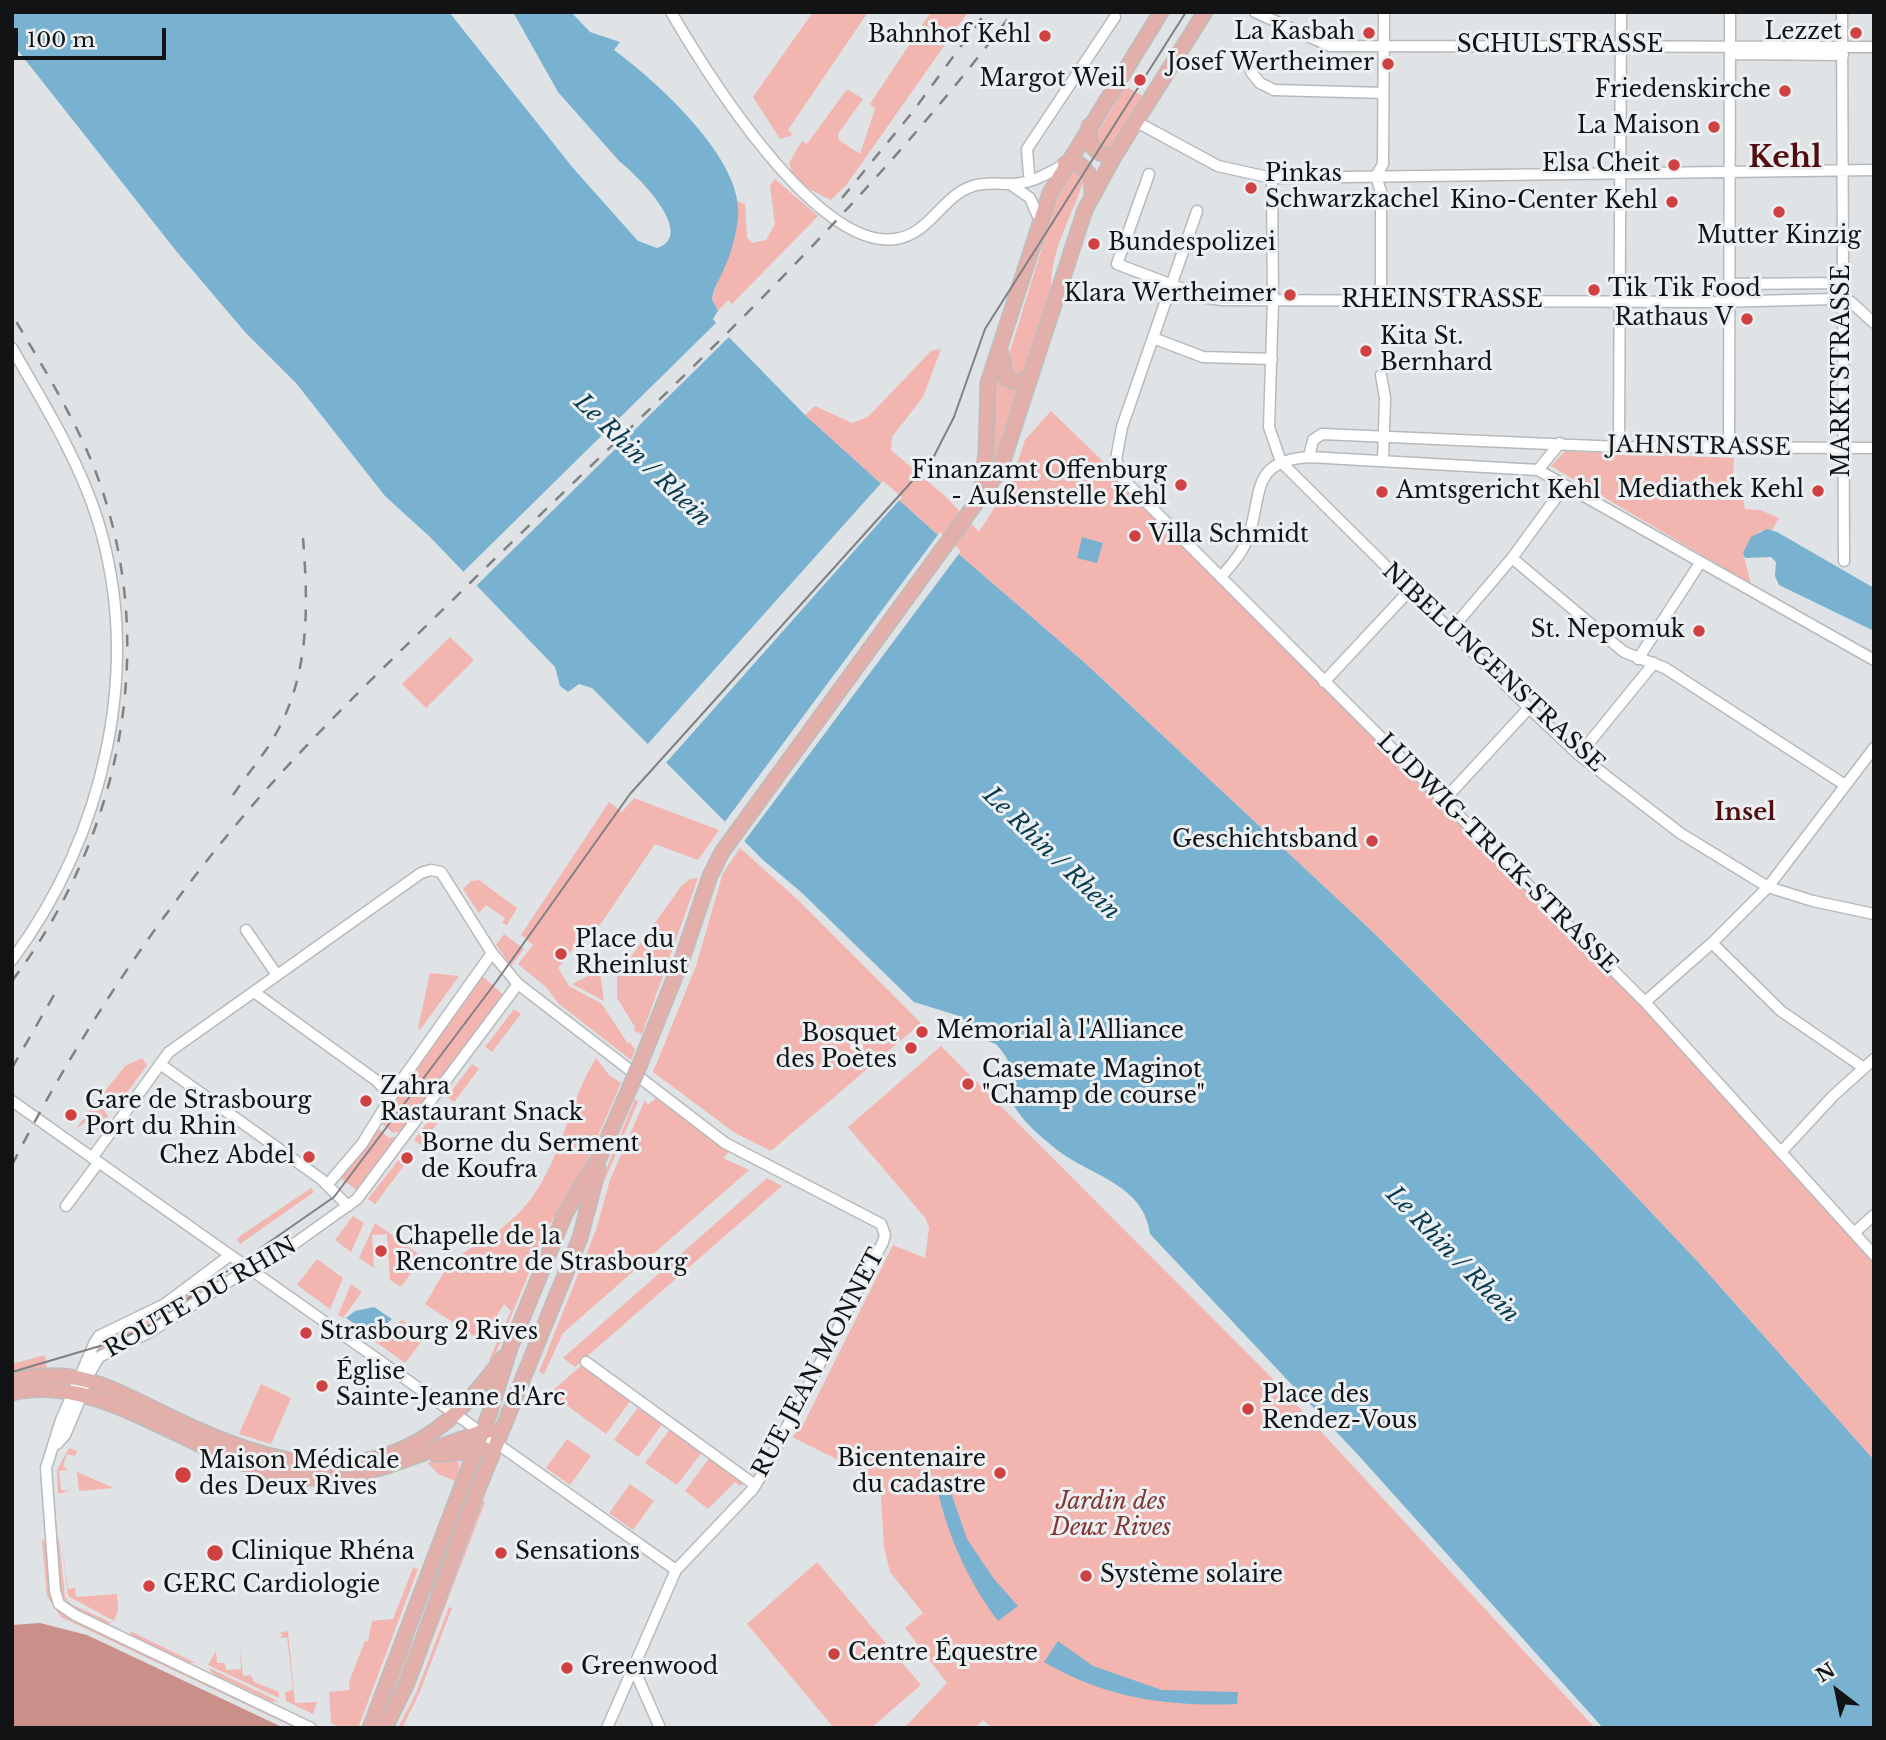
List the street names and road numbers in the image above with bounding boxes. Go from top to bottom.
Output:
street label: SCHULSTRASSE [1457,32,1663,60]
street label: MARKTSTRASSE [1829,265,1857,477]
street label: RHEINSTRASSE [1341,287,1543,315]
street label: JAHNSTRASSE [1607,432,1791,462]
street label: NIBELUNGENSTRASSE [1376,558,1610,778]
street label: LUDWIG-TRICK-STRASSE [1371,728,1623,980]
street label: ROUTE DU RHIN [100,1232,302,1364]
street label: RUE JEAN MONNET [747,1244,891,1482]

